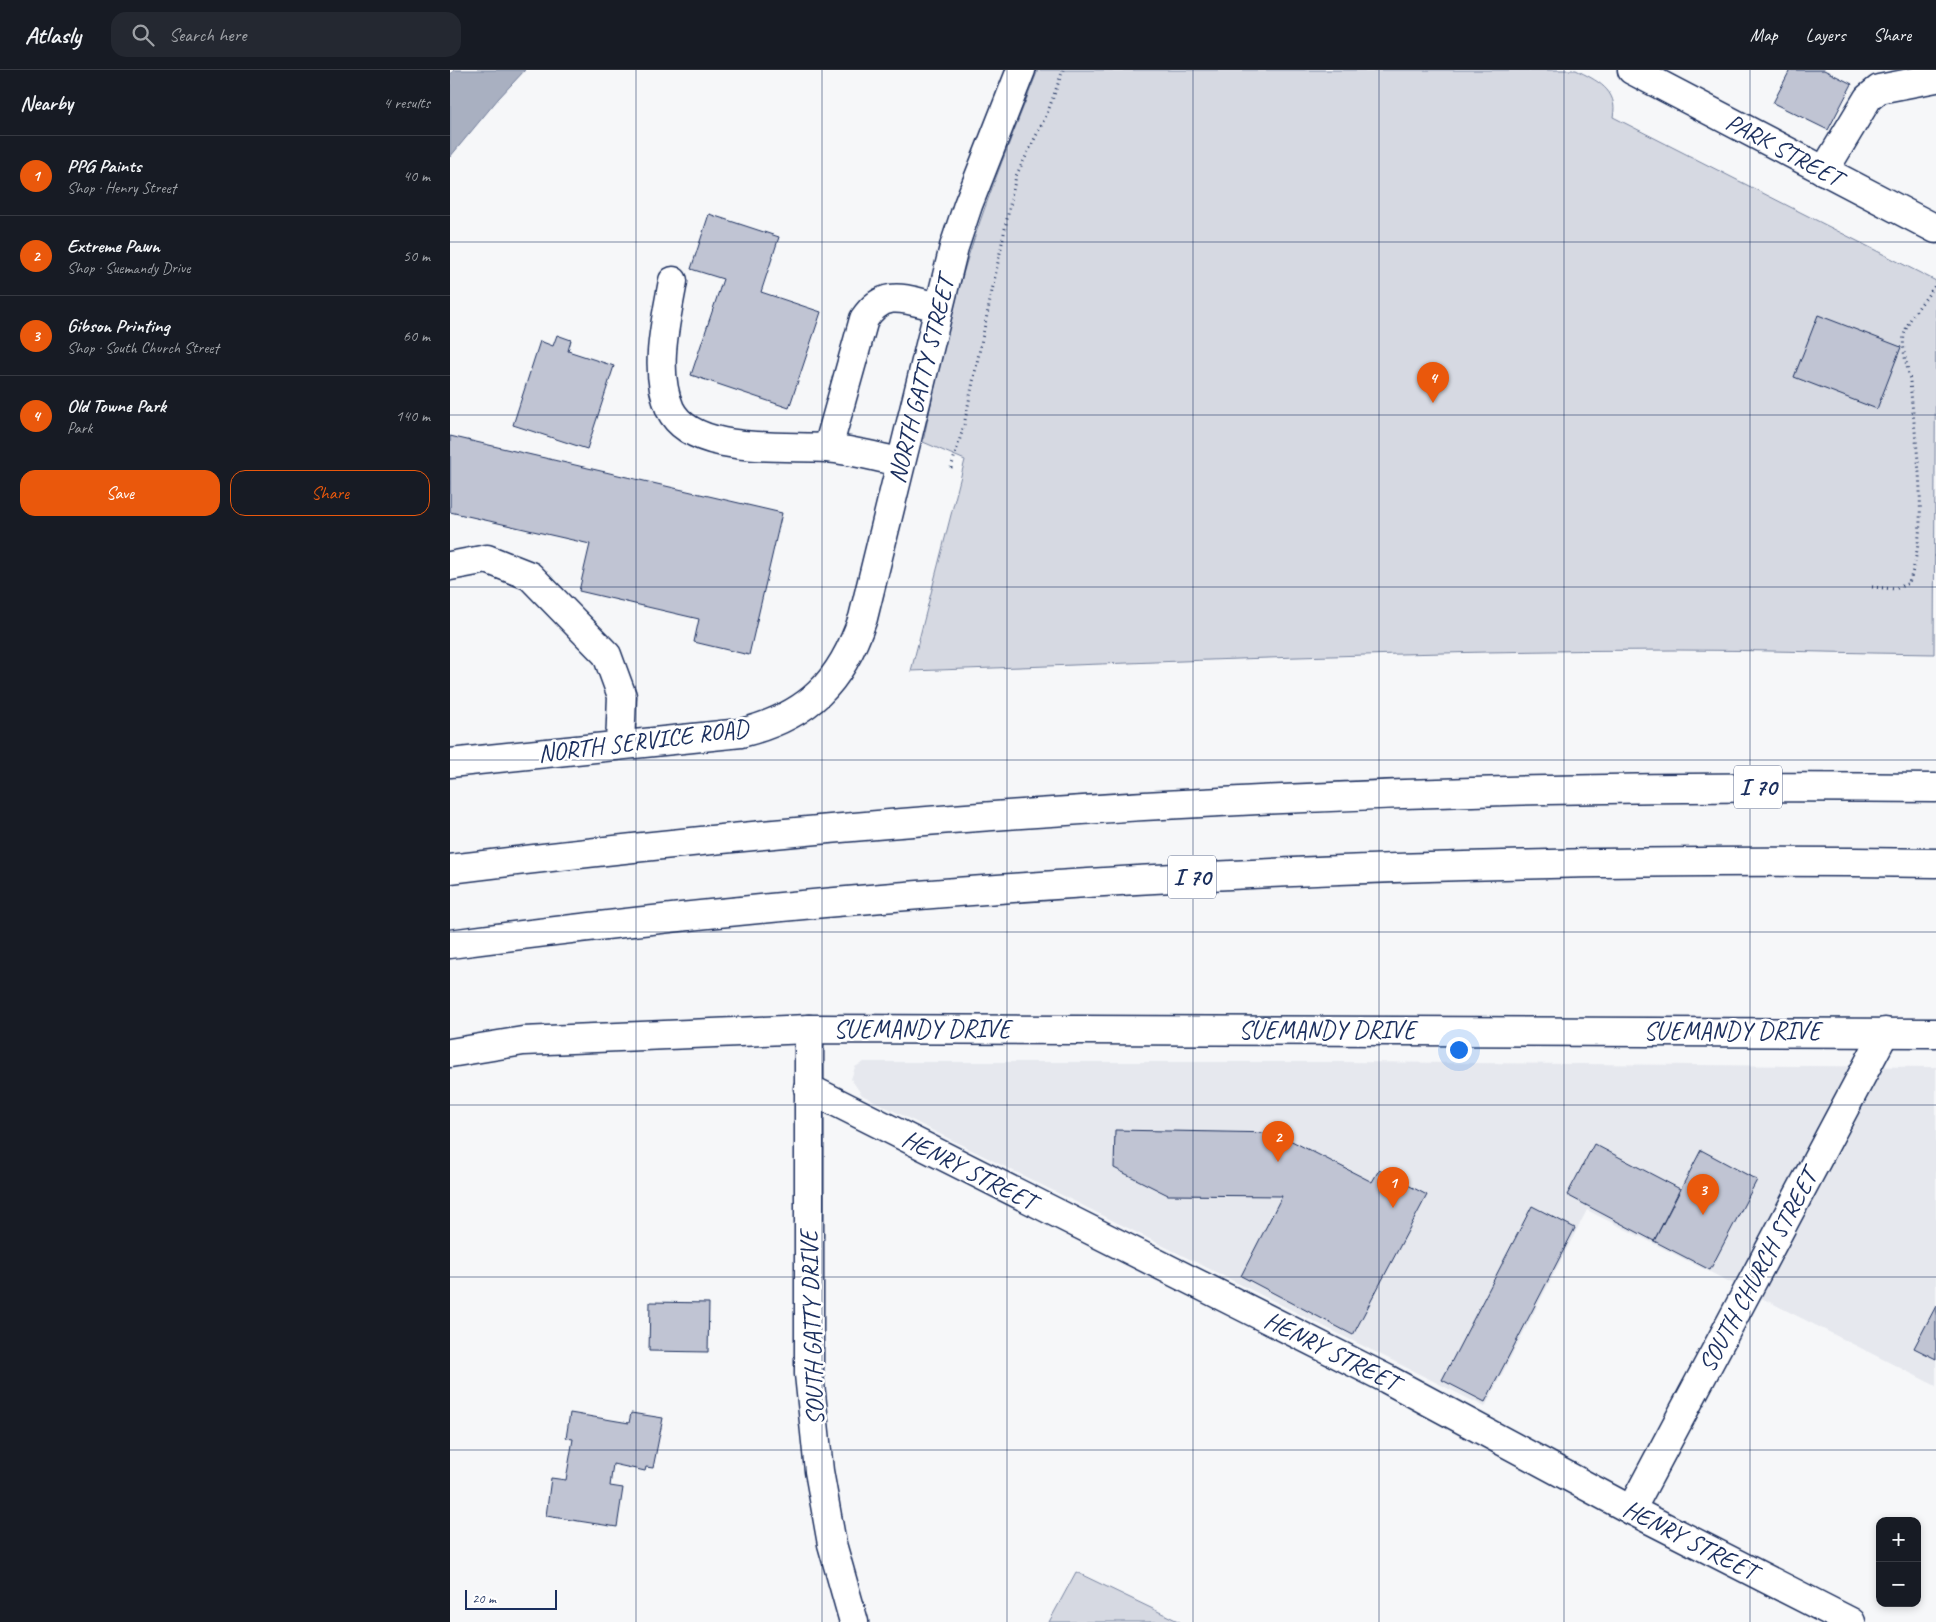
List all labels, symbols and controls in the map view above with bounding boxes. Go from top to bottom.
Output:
search box [111,12,461,57]
text: Atlasly [25,20,81,50]
icon: search [129,21,157,49]
text: Search here [169,23,246,47]
text: Map [1750,24,1778,46]
text: Layers [1806,24,1845,46]
text: Share [1873,24,1911,46]
text: Nearby [20,90,73,116]
text: 4 results [383,93,430,113]
street label: PARK STREET [1720,106,1853,197]
text: PPG Paints [67,154,141,178]
text: 1 [32,166,40,186]
text: 40 m [403,166,430,186]
text: Shop · Henry Street [67,178,176,198]
text: Extreme Pawn [67,234,160,258]
text: 2 [32,246,40,266]
text: 50 m [403,246,430,266]
text: Shop · Suemandy Drive [67,258,190,278]
street label: NORTH GATTY STREET [881,267,964,487]
text: Gibson Printing [67,314,169,338]
text: 3 [32,326,40,346]
text: 60 m [403,326,430,346]
text: Shop · South Church Street [67,338,219,358]
pin: 4 [1417,362,1449,403]
text: Old Towne Park [67,394,166,418]
text: 4 [32,406,40,426]
text: 140 m [396,406,430,426]
text: Park [67,418,92,438]
button: Save [20,470,220,516]
button: Share [230,470,430,516]
street label: NORTH SERVICE ROAD [536,712,752,770]
road number: I 70 [1734,766,1782,809]
road number: I 70 [1168,856,1216,899]
street label: SUEMANDY DRIVE [833,1013,1014,1045]
street label: SUEMANDY DRIVE [1238,1014,1419,1046]
street label: SUEMANDY DRIVE [1643,1015,1824,1047]
your location [1446,1037,1472,1063]
pin: 2 [1262,1121,1294,1162]
street label: HENRY STREET [897,1123,1047,1220]
street label: SOUTH CHURCH STREET [1691,1159,1828,1378]
pin: 1 [1377,1167,1409,1208]
pin: 3 [1687,1174,1719,1215]
street label: SOUTH GATTY DRIVE [792,1227,831,1426]
street label: HENRY STREET [1259,1304,1410,1401]
street label: HENRY STREET [1618,1493,1768,1590]
map controls [1876,1517,1921,1607]
button: + [1876,1517,1921,1562]
button: − [1876,1562,1921,1607]
scale bar [465,1587,558,1610]
text: 20 m [472,1590,496,1607]

